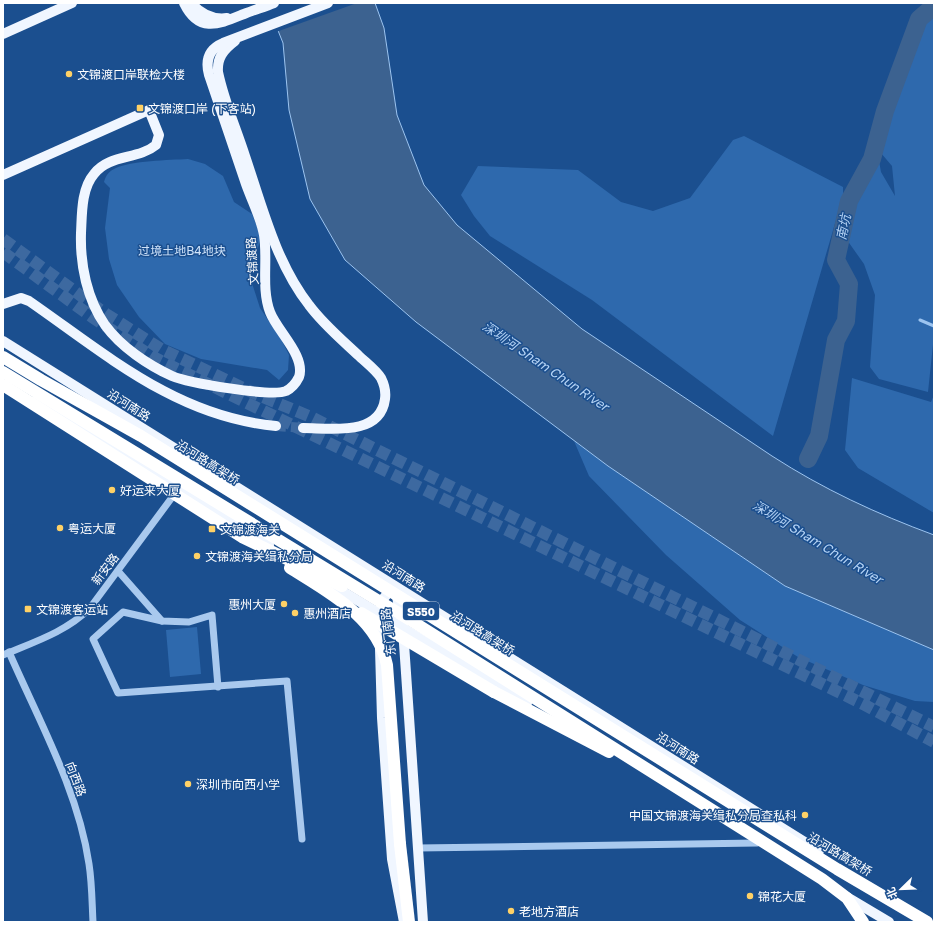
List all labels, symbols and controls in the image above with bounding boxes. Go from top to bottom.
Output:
place label: 文锦渡口岸联检大楼 [77,67,185,82]
marker: 文锦渡口岸联检大楼 [64,69,74,79]
place label: 文锦渡口岸 (下客站) [148,101,256,116]
marker: 文锦渡口岸 (下客站) [135,103,145,113]
water label: 南坑 [832,211,854,241]
street label: 文锦渡路 [243,237,261,285]
park label: 过境土地B4地块 [138,243,226,258]
water label: 深圳河 Sham Chun River [480,318,614,415]
street label: 沿河南路 [105,386,153,424]
street label: 沿河路高架桥 [173,437,243,487]
place label: 好运来大厦 [120,483,180,498]
marker: 好运来大厦 [107,485,117,495]
water label: 深圳河 Sham Chun River [750,497,887,588]
place label: 粤运大厦 [68,521,116,536]
place label: 文锦渡海关 [220,522,280,537]
marker: 粤运大厦 [55,523,65,533]
marker: 文锦渡海关 [207,524,217,534]
place label: 文锦渡海关缉私分局 [205,549,313,564]
street label: 新安路 [88,550,122,588]
marker: 文锦渡海关缉私分局 [192,551,202,561]
street label: 沿河南路 [380,557,428,595]
place label: 惠州大厦 [228,597,276,612]
marker: 惠州大厦 [279,599,289,609]
place label: 文锦渡客运站 [36,602,108,617]
road number: S550 [403,602,439,620]
marker: 文锦渡客运站 [23,604,33,614]
place label: 惠州酒店 [303,606,351,621]
street label: 东门南路 [378,607,398,657]
marker: 惠州酒店 [290,608,300,618]
street label: 沿河路高架桥 [448,608,518,658]
street label: 沿河南路 [654,729,702,767]
street label: 向西路 [63,760,89,798]
place label: 深圳市向西小学 [196,777,280,792]
marker: 深圳市向西小学 [183,779,193,789]
place label: 中国文锦渡海关缉私分局查私科 [629,808,797,823]
marker: 中国文锦渡海关缉私分局查私科 [800,810,810,820]
street label: 沿河路高架桥 [805,829,875,879]
north arrow [881,869,921,909]
text: 北 [883,886,899,901]
place label: 锦花大厦 [758,889,806,904]
marker: 锦花大厦 [745,891,755,901]
place label: 老地方酒店 [519,904,579,919]
marker: 老地方酒店 [506,906,516,916]

